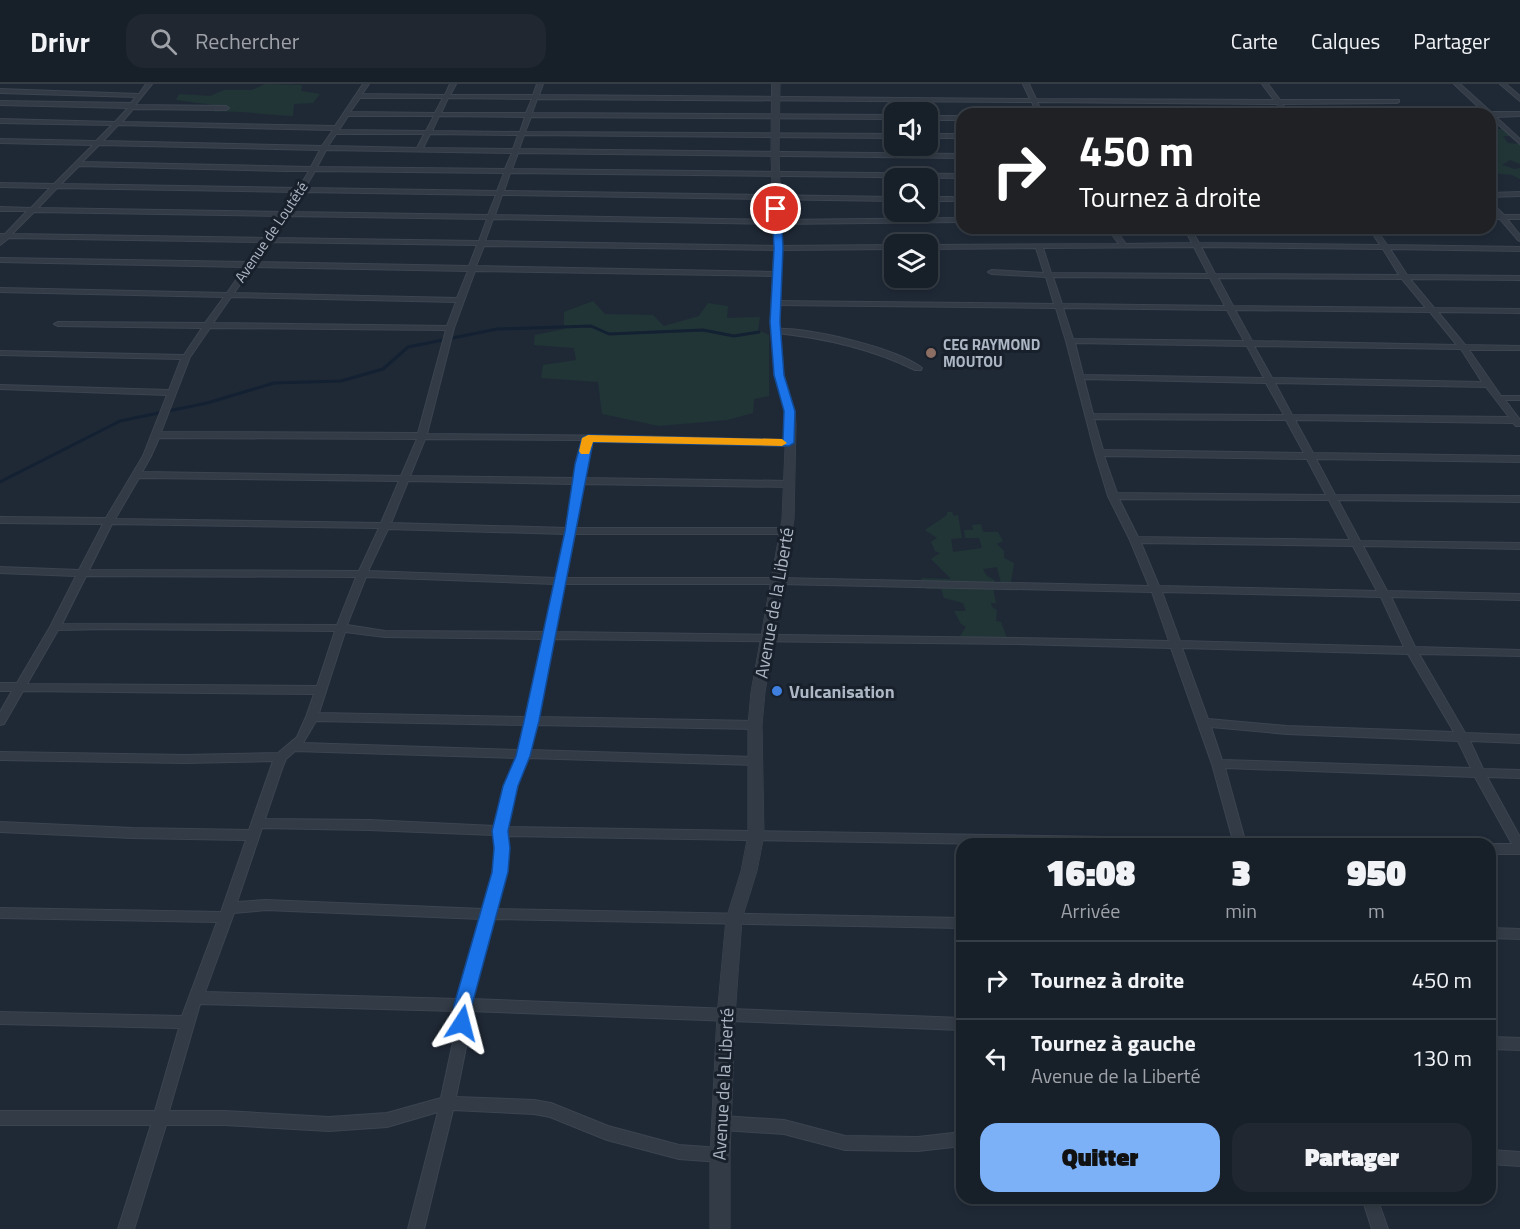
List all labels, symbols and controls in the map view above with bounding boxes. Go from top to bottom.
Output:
search box [126,14,546,68]
text: Drivr [30,20,90,63]
text: Rechercher [195,24,299,58]
icon: search [147,25,180,58]
text: Carte [1231,25,1278,57]
text: Calques [1311,25,1380,57]
text: Partager [1413,25,1490,57]
map controls [884,102,938,288]
button: sound [884,102,938,156]
text: 450 m [1079,118,1194,182]
icon: right [980,132,1058,210]
button: search [884,168,938,222]
text: Tournez à droite [1079,176,1261,217]
street label: Avenue de Loutété [229,177,313,287]
pin [750,183,801,234]
icon: arrive [759,192,792,225]
button: layers [884,234,938,288]
place label: CEG RAYMOND MOUTOU [943,333,1040,373]
marker: CEG RAYMOND MOUTOU [924,346,938,360]
street label: Avenue de la Liberté [747,525,801,681]
place label: Vulcanisation [789,678,895,705]
marker: Vulcanisation [770,684,784,698]
text: 16:08 [1046,845,1135,900]
text: 3 [1231,845,1251,900]
text: 950 [1347,845,1406,900]
text: Arrivée [1061,895,1120,926]
text: min [1225,895,1257,926]
text: m [1368,895,1385,926]
text: Tournez à droite [1031,963,1184,997]
text: 450 m [1412,963,1472,997]
icon: right [980,964,1013,997]
position arrow [430,991,494,1055]
street label: Avenue de la Liberté [706,1007,740,1161]
text: Tournez à gauche [1031,1026,1196,1060]
text: 130 m [1412,1041,1472,1075]
icon: left [980,1042,1013,1075]
text: Avenue de la Liberté [1031,1060,1201,1091]
button: Quitter [980,1123,1220,1192]
button: Partager [1232,1123,1472,1192]

